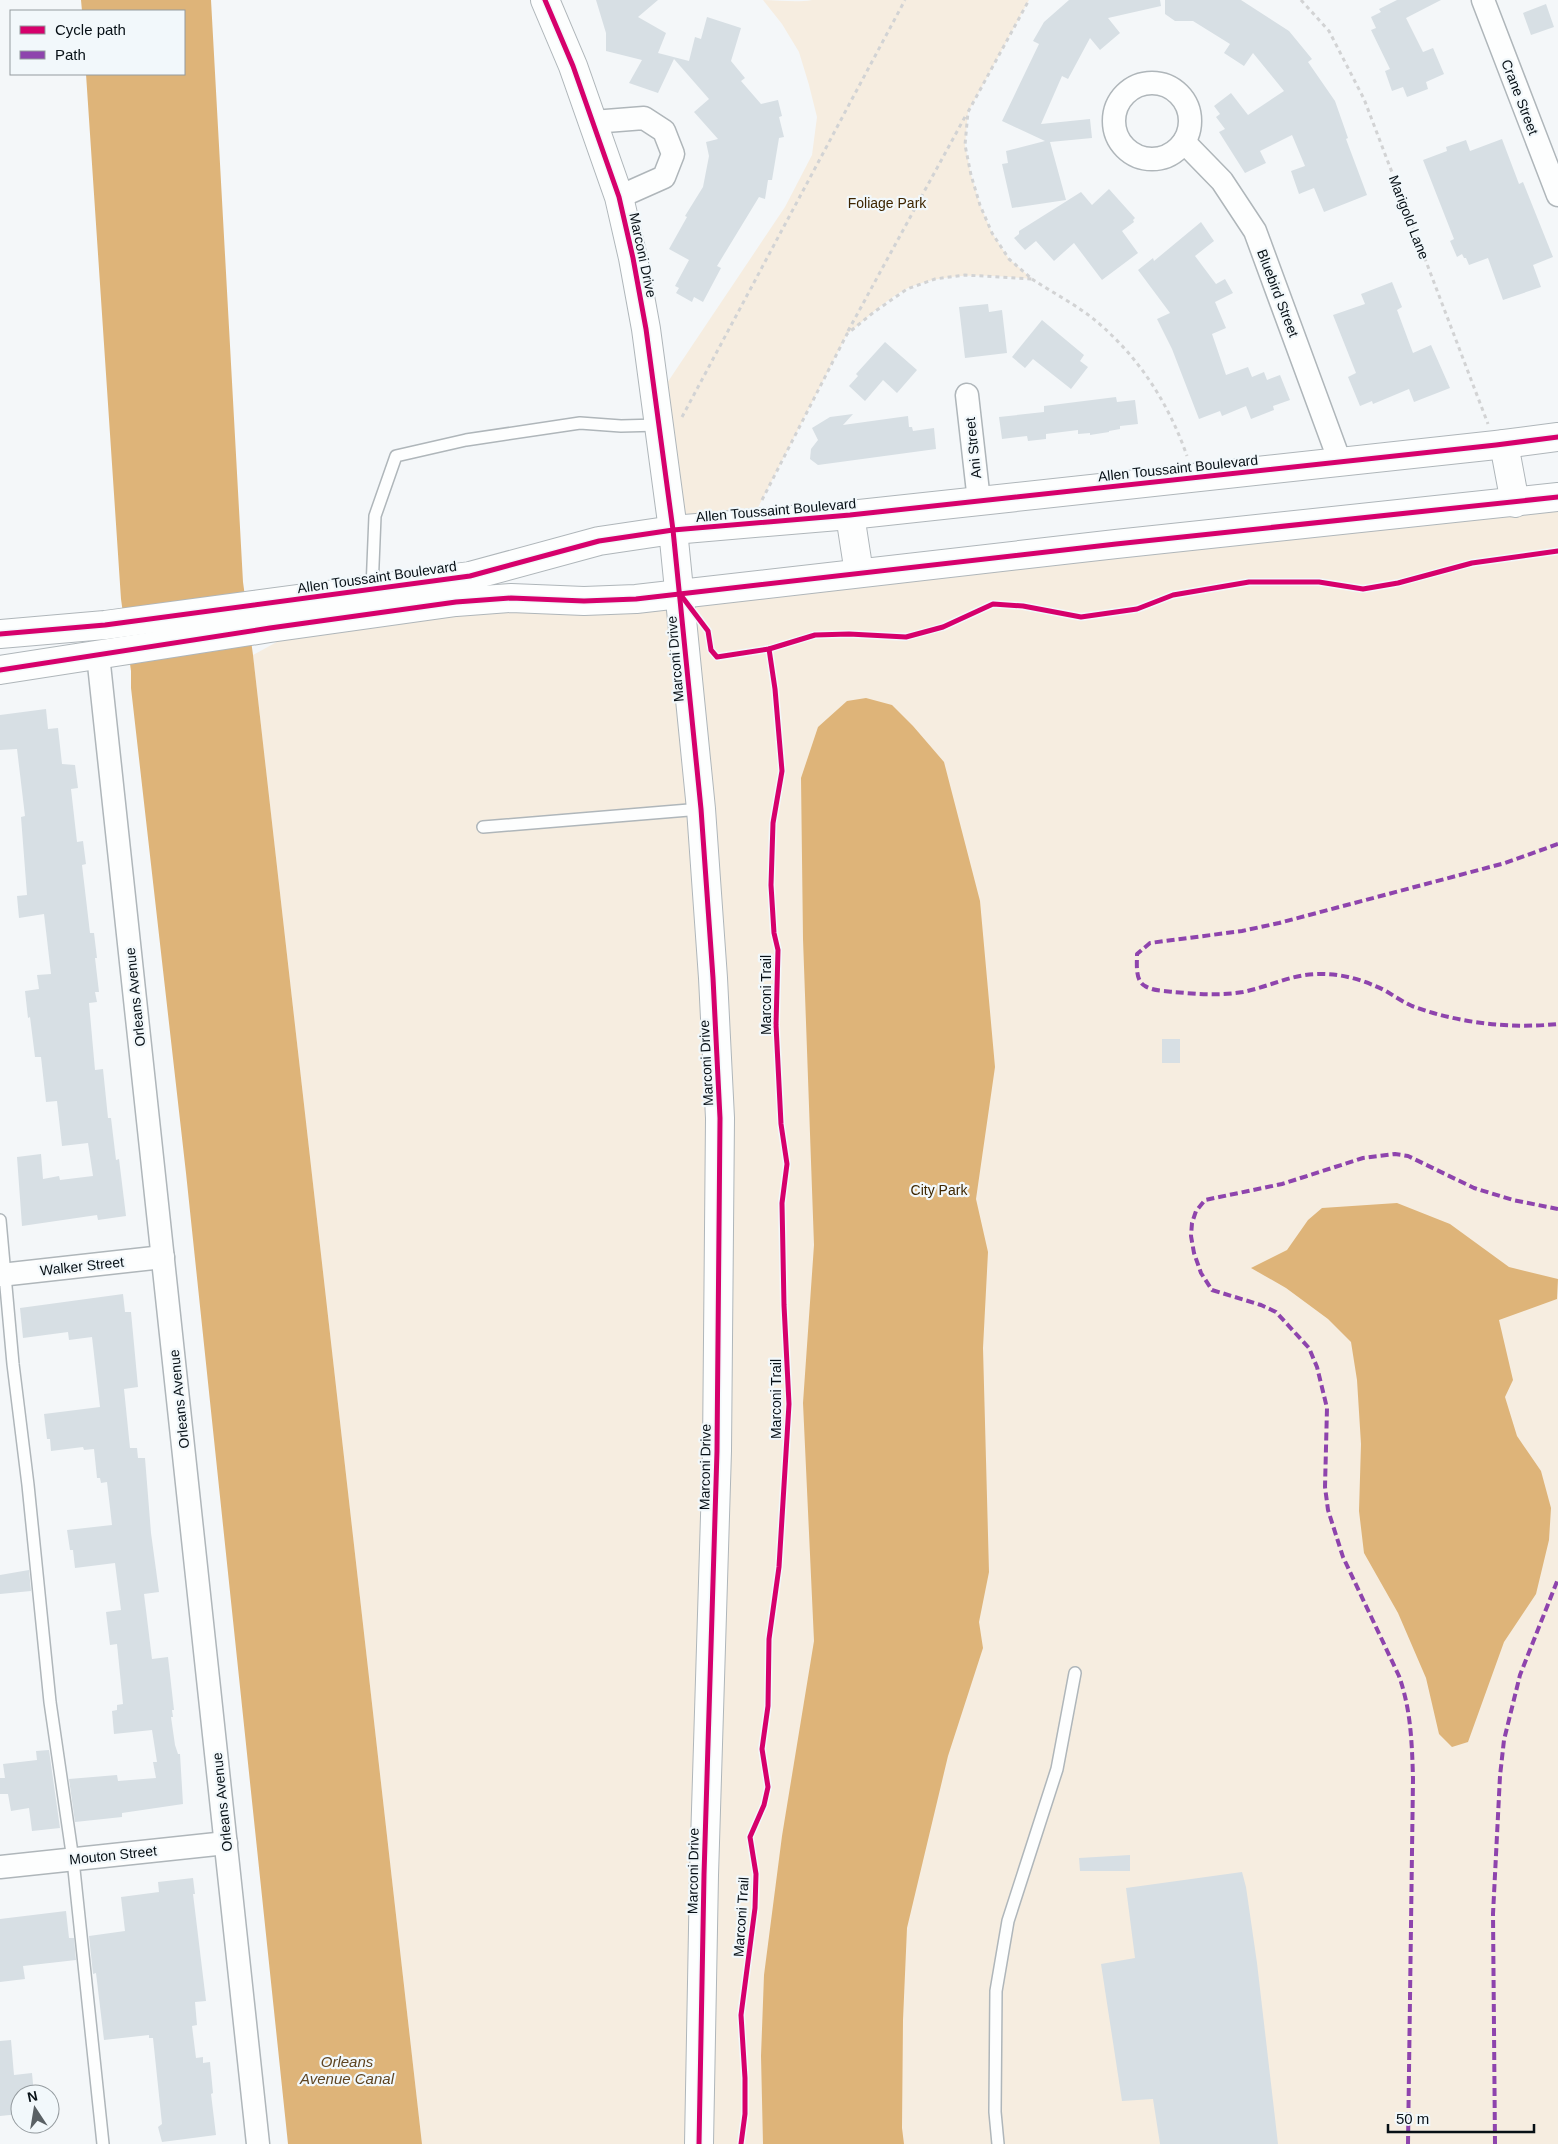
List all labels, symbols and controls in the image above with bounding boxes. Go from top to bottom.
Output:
legend [10,10,185,75]
text: Cycle path [55,21,126,38]
text: Path [55,46,86,63]
street label: Crane Street [1498,57,1542,137]
street label: Marigold Lane [1386,173,1432,261]
park label: Foliage Park [848,195,927,211]
street label: Marconi Drive [626,211,660,299]
street label: Bluebird Street [1254,247,1302,339]
street label: Ani Street [962,416,984,479]
street label: Allen Toussaint Boulevard [1097,452,1259,484]
street label: Allen Toussaint Boulevard [695,495,857,525]
street label: Allen Toussaint Boulevard [296,558,458,596]
street label: Marconi Drive [663,615,687,703]
street label: Orleans Avenue [122,947,148,1047]
street label: Marconi Trail [758,955,774,1035]
street label: Marconi Drive [696,1019,716,1107]
park label: City Park [911,1182,968,1198]
street label: Walker Street [39,1254,125,1278]
street label: Orleans Avenue [166,1349,192,1449]
street label: Marconi Trail [768,1359,784,1439]
street label: Marconi Drive [696,1423,714,1510]
street label: Orleans Avenue [209,1752,235,1852]
street label: Marconi Drive [684,1827,702,1914]
street label: Mouton Street [68,1842,158,1868]
street label: Marconi Trail [730,1876,752,1958]
water label: Orleans Avenue Canal [299,2053,395,2087]
north arrow [10,2084,60,2134]
text: N [26,2087,39,2105]
scale bar [1388,2102,1534,2134]
text: 50 m [1396,2110,1429,2127]

